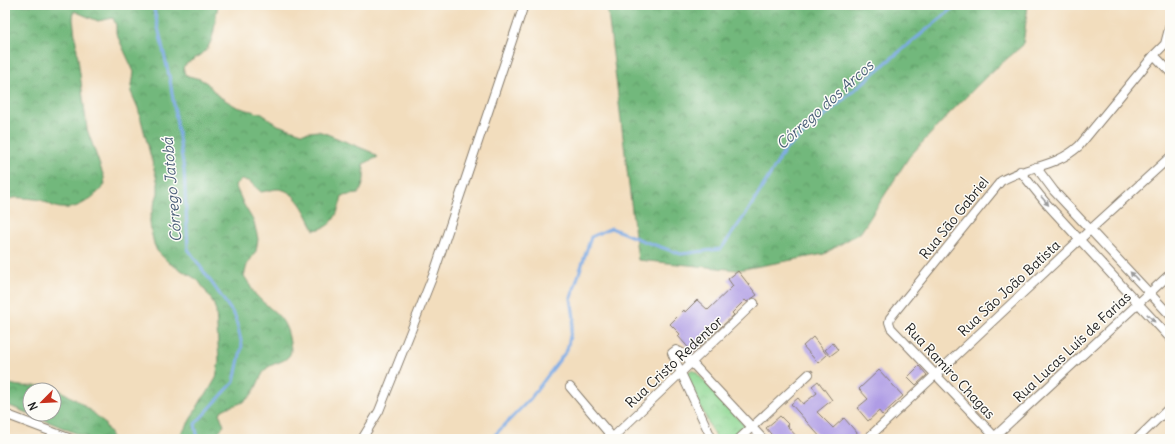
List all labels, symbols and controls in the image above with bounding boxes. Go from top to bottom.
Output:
water label: Córrego dos Arcos [772,55,878,153]
water label: Córrego Jatobá [157,136,186,243]
street label: Rua São Gabriel [915,173,993,263]
one-way arrow [1040,195,1049,206]
street label: Rua São João Batista [954,236,1064,340]
one-way arrow [1129,271,1139,281]
street label: Rua Lucas Luís de Farias [1009,288,1135,406]
street label: Rua Cristo Redentor [622,312,727,412]
one-way arrow [1146,313,1156,323]
street label: Rua Ramiro Chagas [901,319,999,423]
north arrow [22,382,62,422]
text: N [25,400,41,412]

